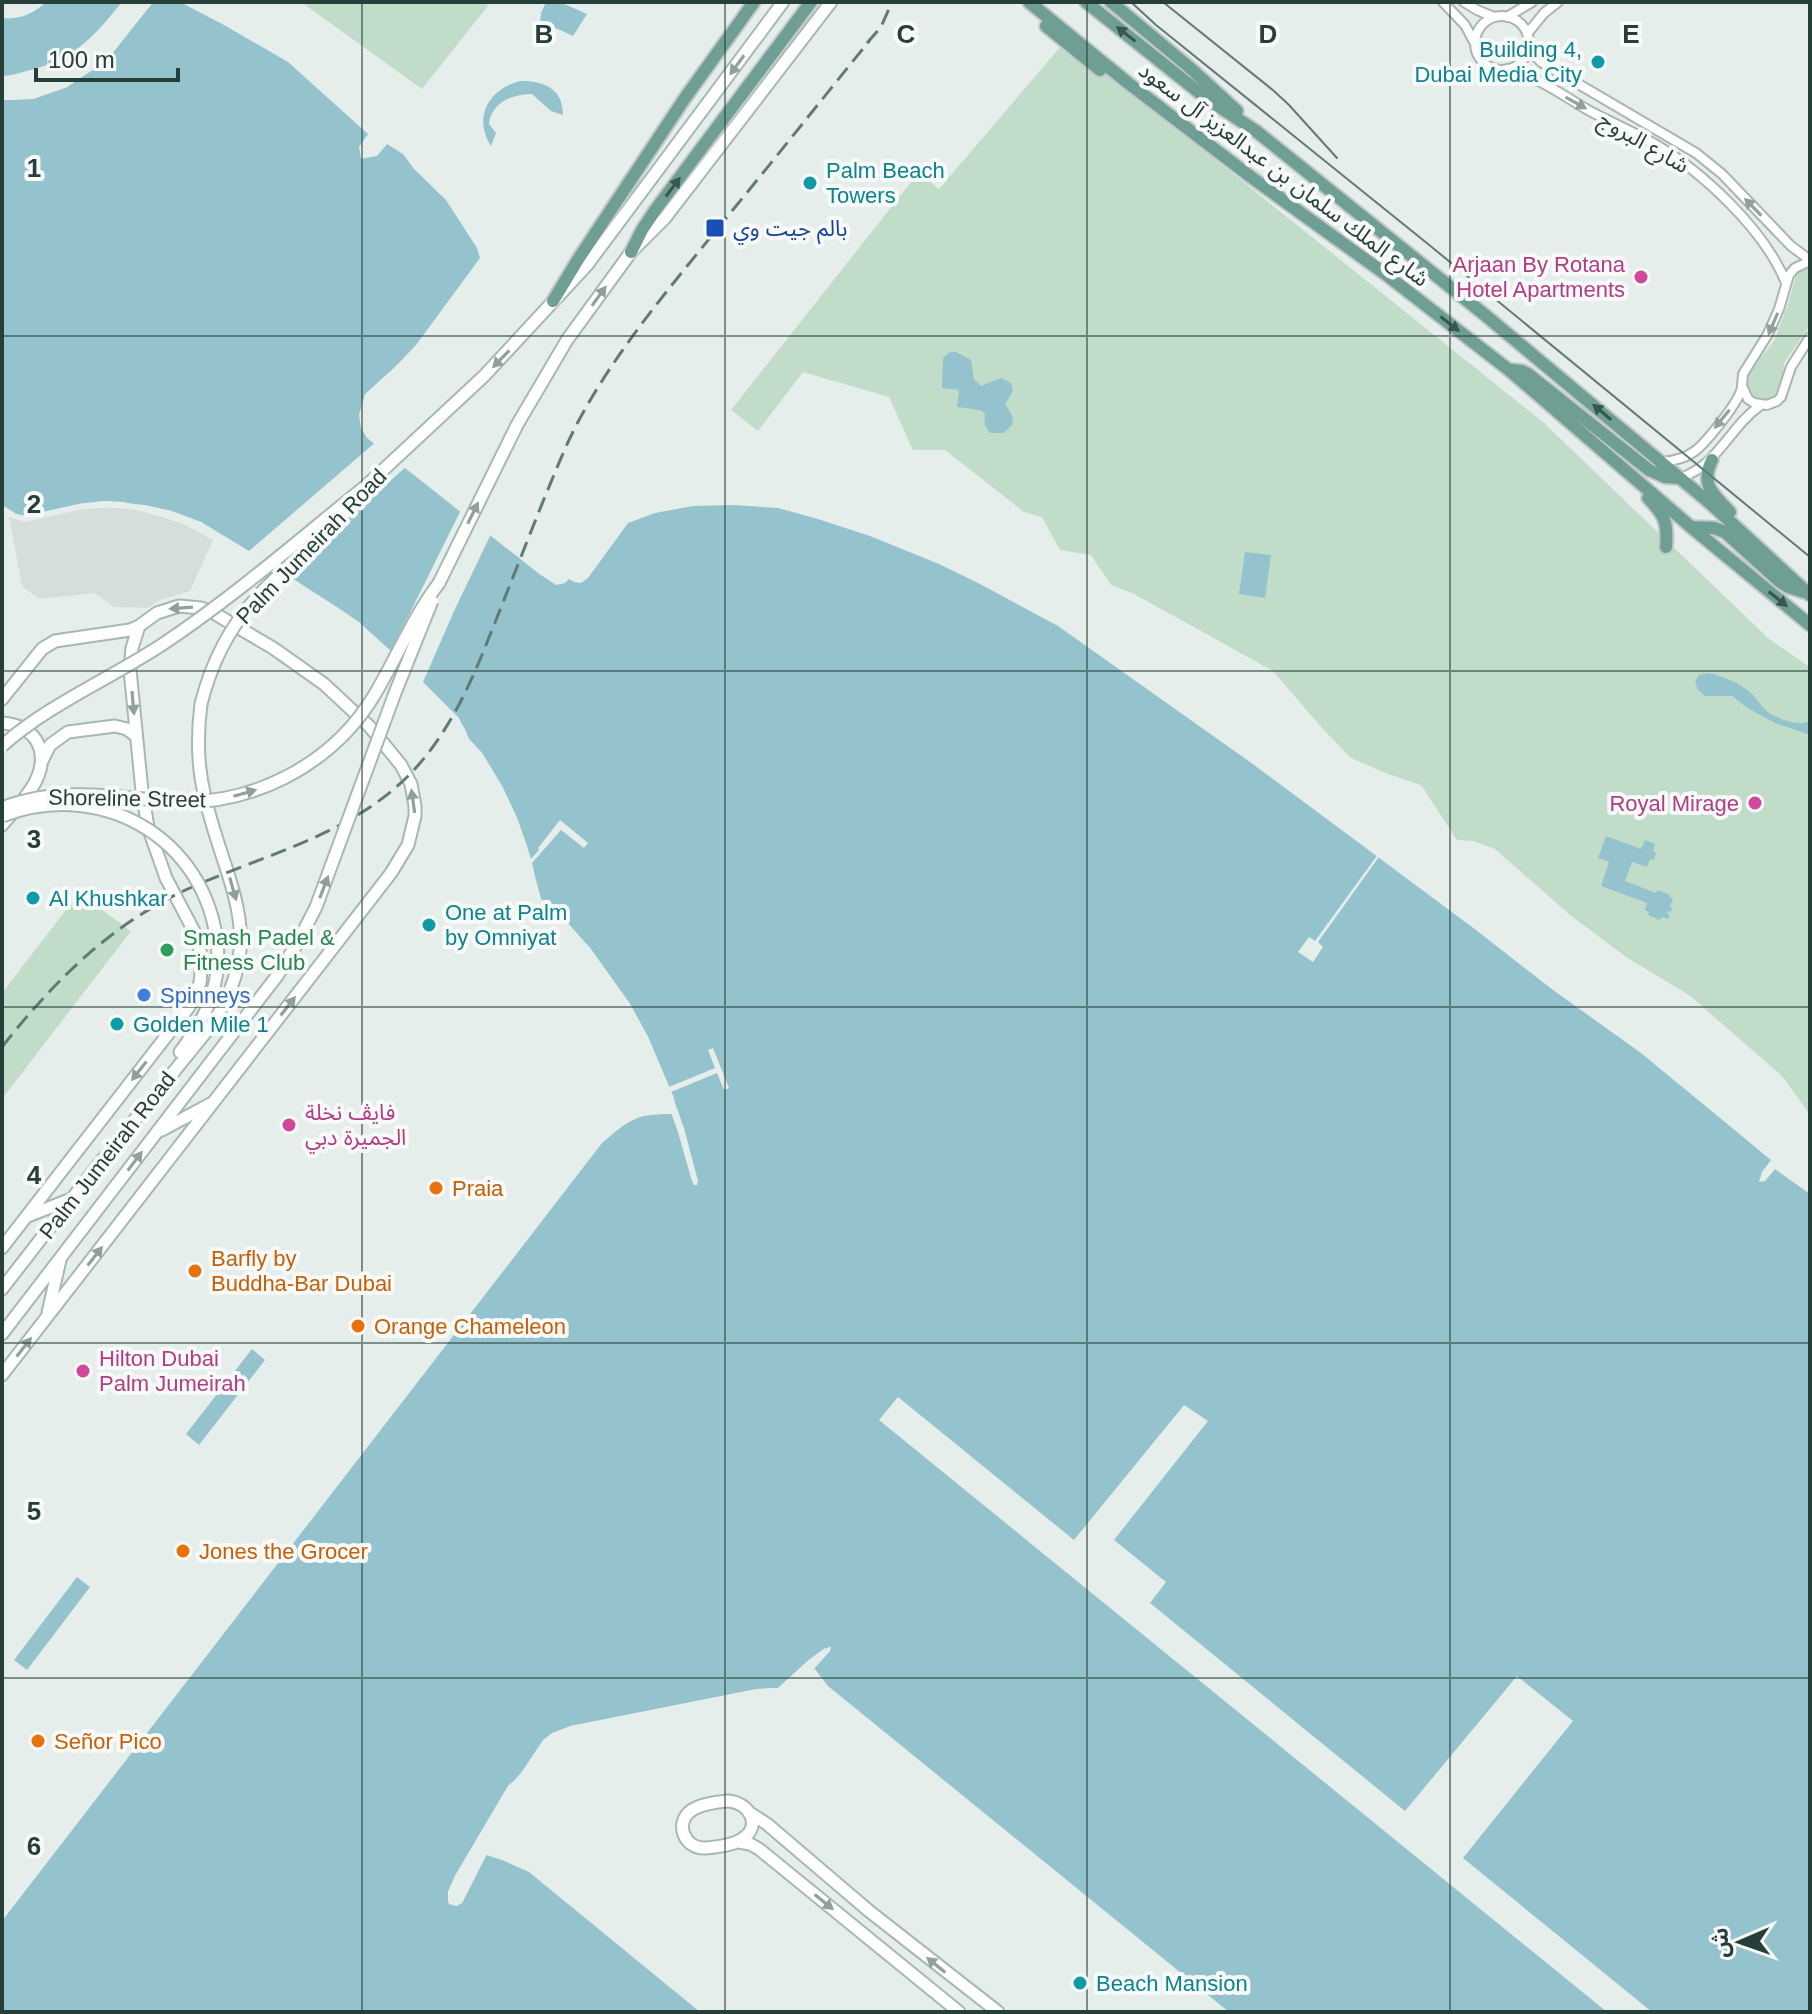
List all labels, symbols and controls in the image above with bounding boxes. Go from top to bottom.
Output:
text: B [535,19,553,49]
text: C [897,19,916,49]
text: D [1259,19,1277,49]
text: E [1622,19,1640,49]
one-way arrow [1116,26,1136,43]
scale bar [36,32,178,82]
place label: Building 4, Dubai Media City [1414,37,1582,87]
text: 100 m [48,46,115,73]
marker: Building 4, Dubai Media City [1589,53,1607,71]
one-way arrow [729,54,745,76]
street label: شارع الملك سلمان بن عبدالعزيز آل سعود [1132,57,1433,295]
one-way arrow [1565,96,1587,110]
street label: شارع البروج [1592,107,1693,182]
text: 1 [27,153,41,183]
place label: Palm Beach Towers [826,158,945,208]
marker: Palm Beach Towers [801,174,819,192]
one-way arrow [664,177,680,197]
one-way arrow [1745,198,1763,217]
place label: بالم جيت وي [733,216,847,245]
marker: بالم جيت وي [704,217,726,239]
place label: Arjaan By Rotana Hotel Apartments [1453,252,1626,302]
marker: Arjaan By Rotana Hotel Apartments [1632,268,1650,286]
one-way arrow [591,285,607,307]
one-way arrow [1766,312,1779,336]
one-way arrow [1440,315,1460,331]
one-way arrow [493,349,511,368]
one-way arrow [1591,404,1612,421]
one-way arrow [1715,409,1731,429]
street label: Palm Jumeirah Road [231,464,392,629]
text: 2 [27,489,41,519]
one-way arrow [466,501,480,524]
one-way arrow [1768,590,1788,606]
one-way arrow [168,602,193,615]
one-way arrow [127,691,140,716]
street label: Shoreline Street [48,785,206,812]
one-way arrow [233,786,257,799]
one-way arrow [406,788,419,813]
place label: Royal Mirage [1609,791,1739,816]
marker: Royal Mirage [1746,794,1764,812]
text: 3 [27,824,41,854]
one-way arrow [318,874,331,898]
one-way arrow [228,876,240,901]
place label: Al Khushkar [49,886,168,911]
marker: Al Khushkar [24,889,42,907]
place label: One at Palm by Omniyat [445,900,567,950]
marker: One at Palm by Omniyat [420,916,438,934]
place label: Smash Padel & Fitness Club [183,925,335,975]
marker: Smash Padel & Fitness Club [158,941,176,959]
place label: Spinneys [160,983,251,1008]
marker: Spinneys [135,986,153,1004]
one-way arrow [280,996,296,1016]
place label: Golden Mile 1 [133,1012,269,1037]
marker: Golden Mile 1 [108,1015,126,1033]
one-way arrow [132,1061,148,1081]
street label: Palm Jumeirah Road [34,1067,180,1244]
place label: فايڤ نخلة الجميرة دبي [305,1100,406,1154]
marker: فايڤ نخلة الجميرة دبي [280,1116,298,1134]
one-way arrow [127,1151,143,1171]
text: 4 [27,1160,42,1190]
place label: Praia [452,1176,504,1201]
marker: Praia [427,1179,445,1197]
one-way arrow [86,1246,102,1266]
place label: Barfly by Buddha-Bar Dubai [211,1246,392,1296]
marker: Barfly by Buddha-Bar Dubai [186,1262,204,1280]
place label: Orange Chameleon [374,1314,566,1339]
marker: Orange Chameleon [349,1317,367,1335]
one-way arrow [16,1337,32,1357]
place label: Hilton Dubai Palm Jumeirah [99,1346,246,1396]
marker: Hilton Dubai Palm Jumeirah [74,1362,92,1380]
text: 5 [27,1496,41,1526]
place label: Jones the Grocer [199,1539,368,1564]
marker: Jones the Grocer [174,1542,192,1560]
place label: Señor Pico [54,1729,162,1754]
marker: Señor Pico [29,1732,47,1750]
text: 6 [27,1831,41,1861]
one-way arrow [814,1893,834,1910]
north arrow [1700,1902,1780,1982]
text: ش [1707,1927,1734,1958]
one-way arrow [926,1957,946,1973]
place label: Beach Mansion [1096,1971,1248,1996]
marker: Beach Mansion [1071,1974,1089,1992]

